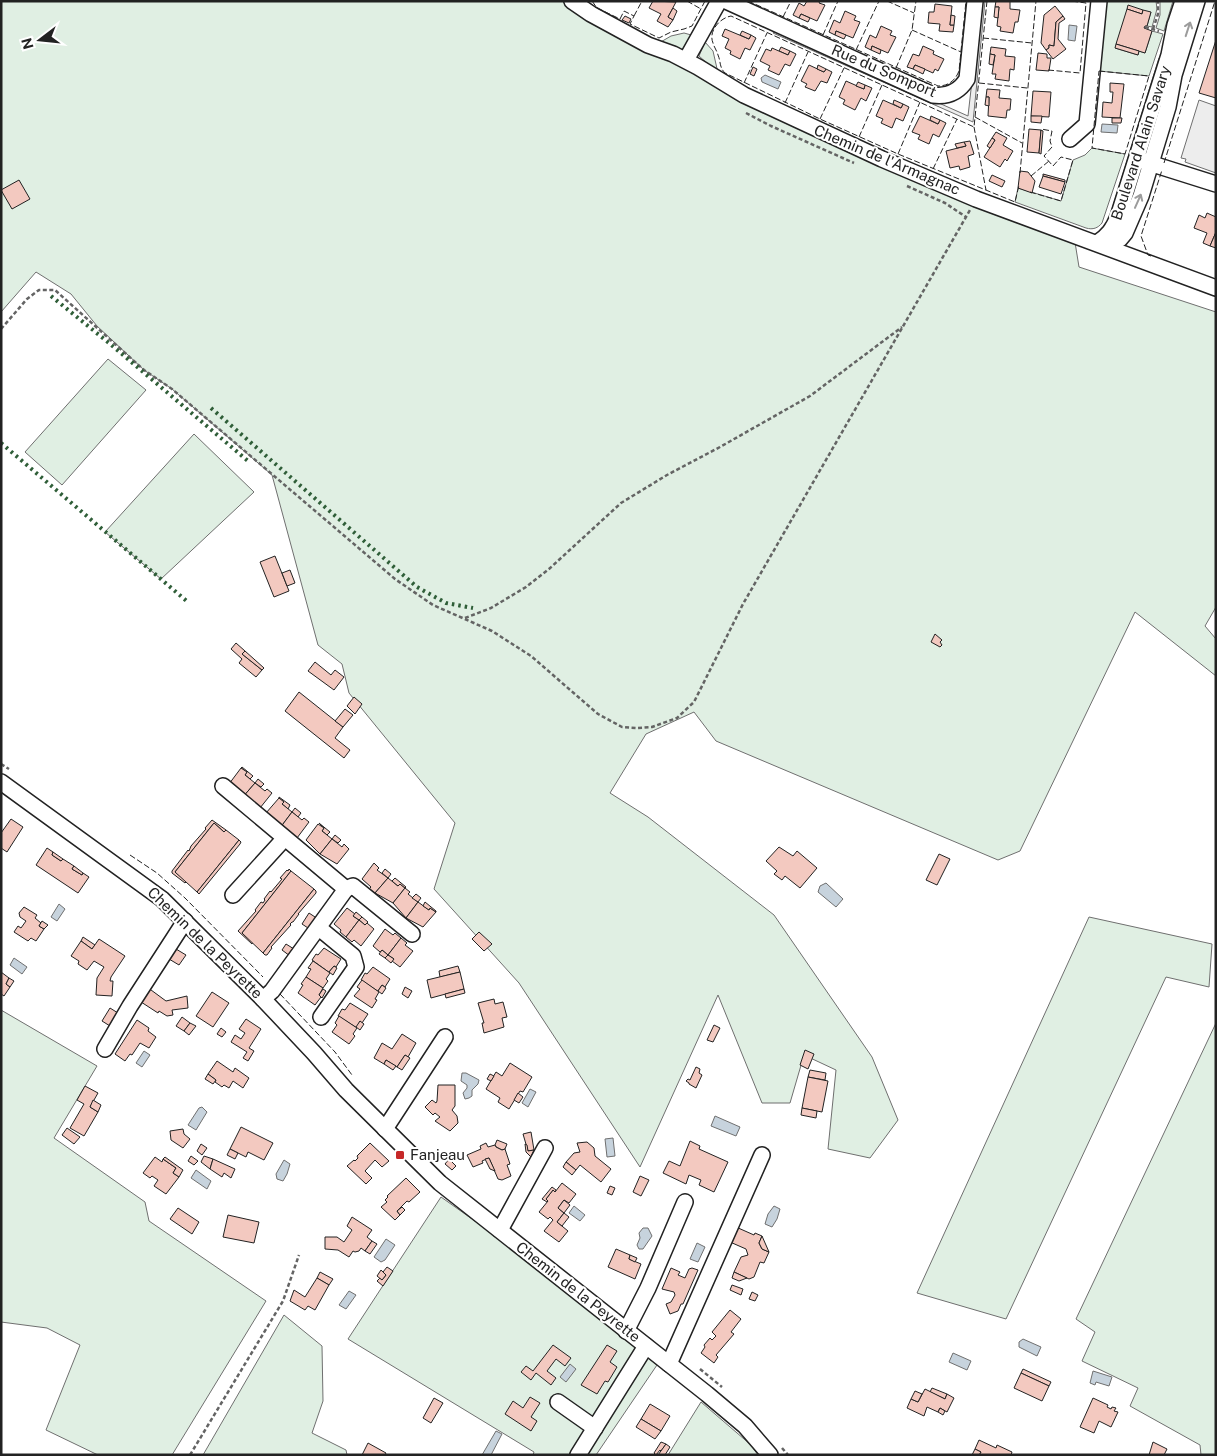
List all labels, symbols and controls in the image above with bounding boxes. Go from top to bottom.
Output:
north arrow [15,15,65,65]
one-way arrow [1184,21,1194,37]
text: N [18,36,37,51]
street label: Rue du Somport [829,41,939,100]
street label: Boulevard Alain Savary [1108,64,1174,222]
street label: Chemin de l'Armagnac [812,121,963,198]
one-way arrow [1134,194,1144,209]
street label: Chemin de la Peyrette [145,883,266,1002]
place label: Fanjeau [410,1146,465,1163]
marker: Fanjeau [394,1149,406,1161]
street label: Chemin de la Peyrette [513,1238,644,1345]

